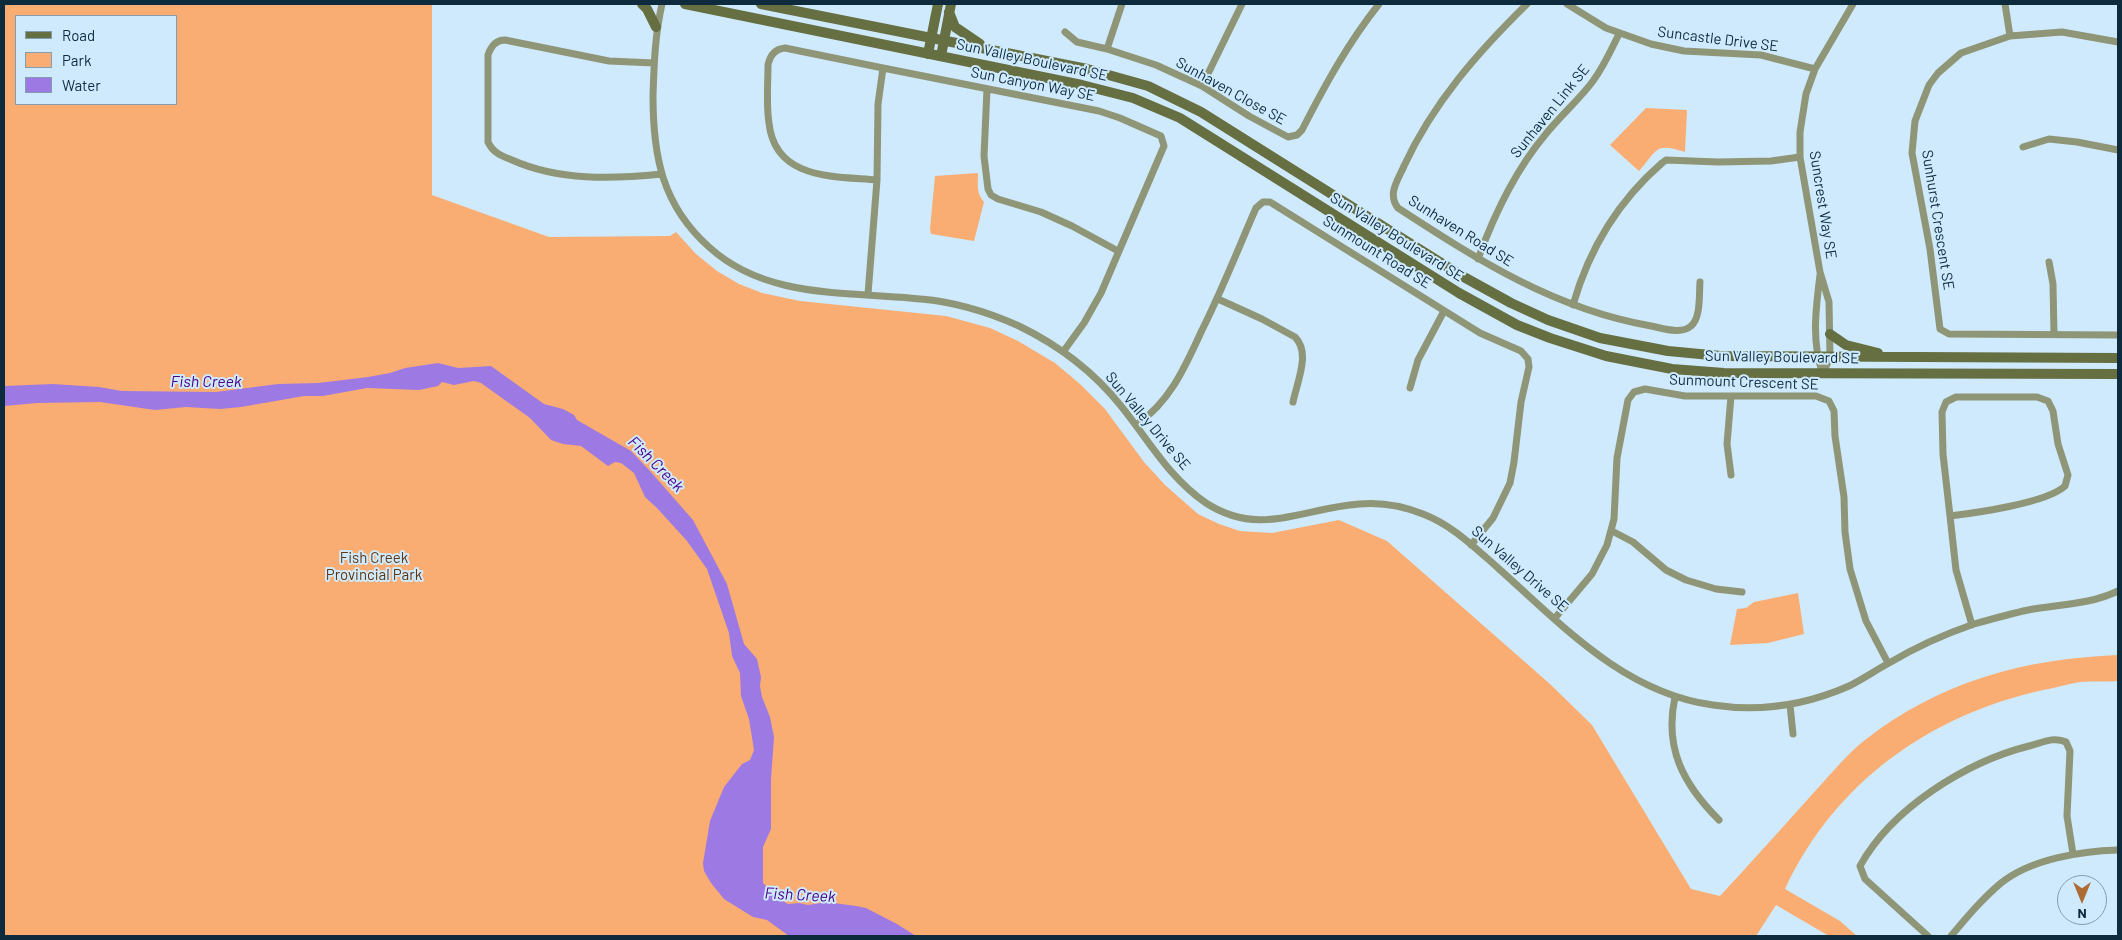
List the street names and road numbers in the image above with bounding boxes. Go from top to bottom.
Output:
street label: Suncastle Drive SE [1657,23,1779,55]
street label: Sun Valley Boulevard SE [955,35,1109,85]
street label: Sunhaven Close SE [1173,53,1289,129]
street label: Sunhaven Link SE [1507,61,1593,161]
street label: Sun Canyon Way SE [969,63,1097,105]
street label: Sunhurst Crescent SE [1918,149,1958,291]
street label: Suncrest Way SE [1806,150,1840,260]
street label: Sun Valley Boulevard SE [1327,189,1467,285]
street label: Sunhaven Road SE [1405,191,1517,271]
street label: Sunmount Road SE [1320,212,1434,292]
street label: Sun Valley Boulevard SE [1705,347,1859,367]
street label: Sun Valley Drive SE [1102,368,1194,474]
street label: Sunmount Crescent SE [1669,370,1819,394]
street label: Sun Valley Drive SE [1468,522,1572,616]

